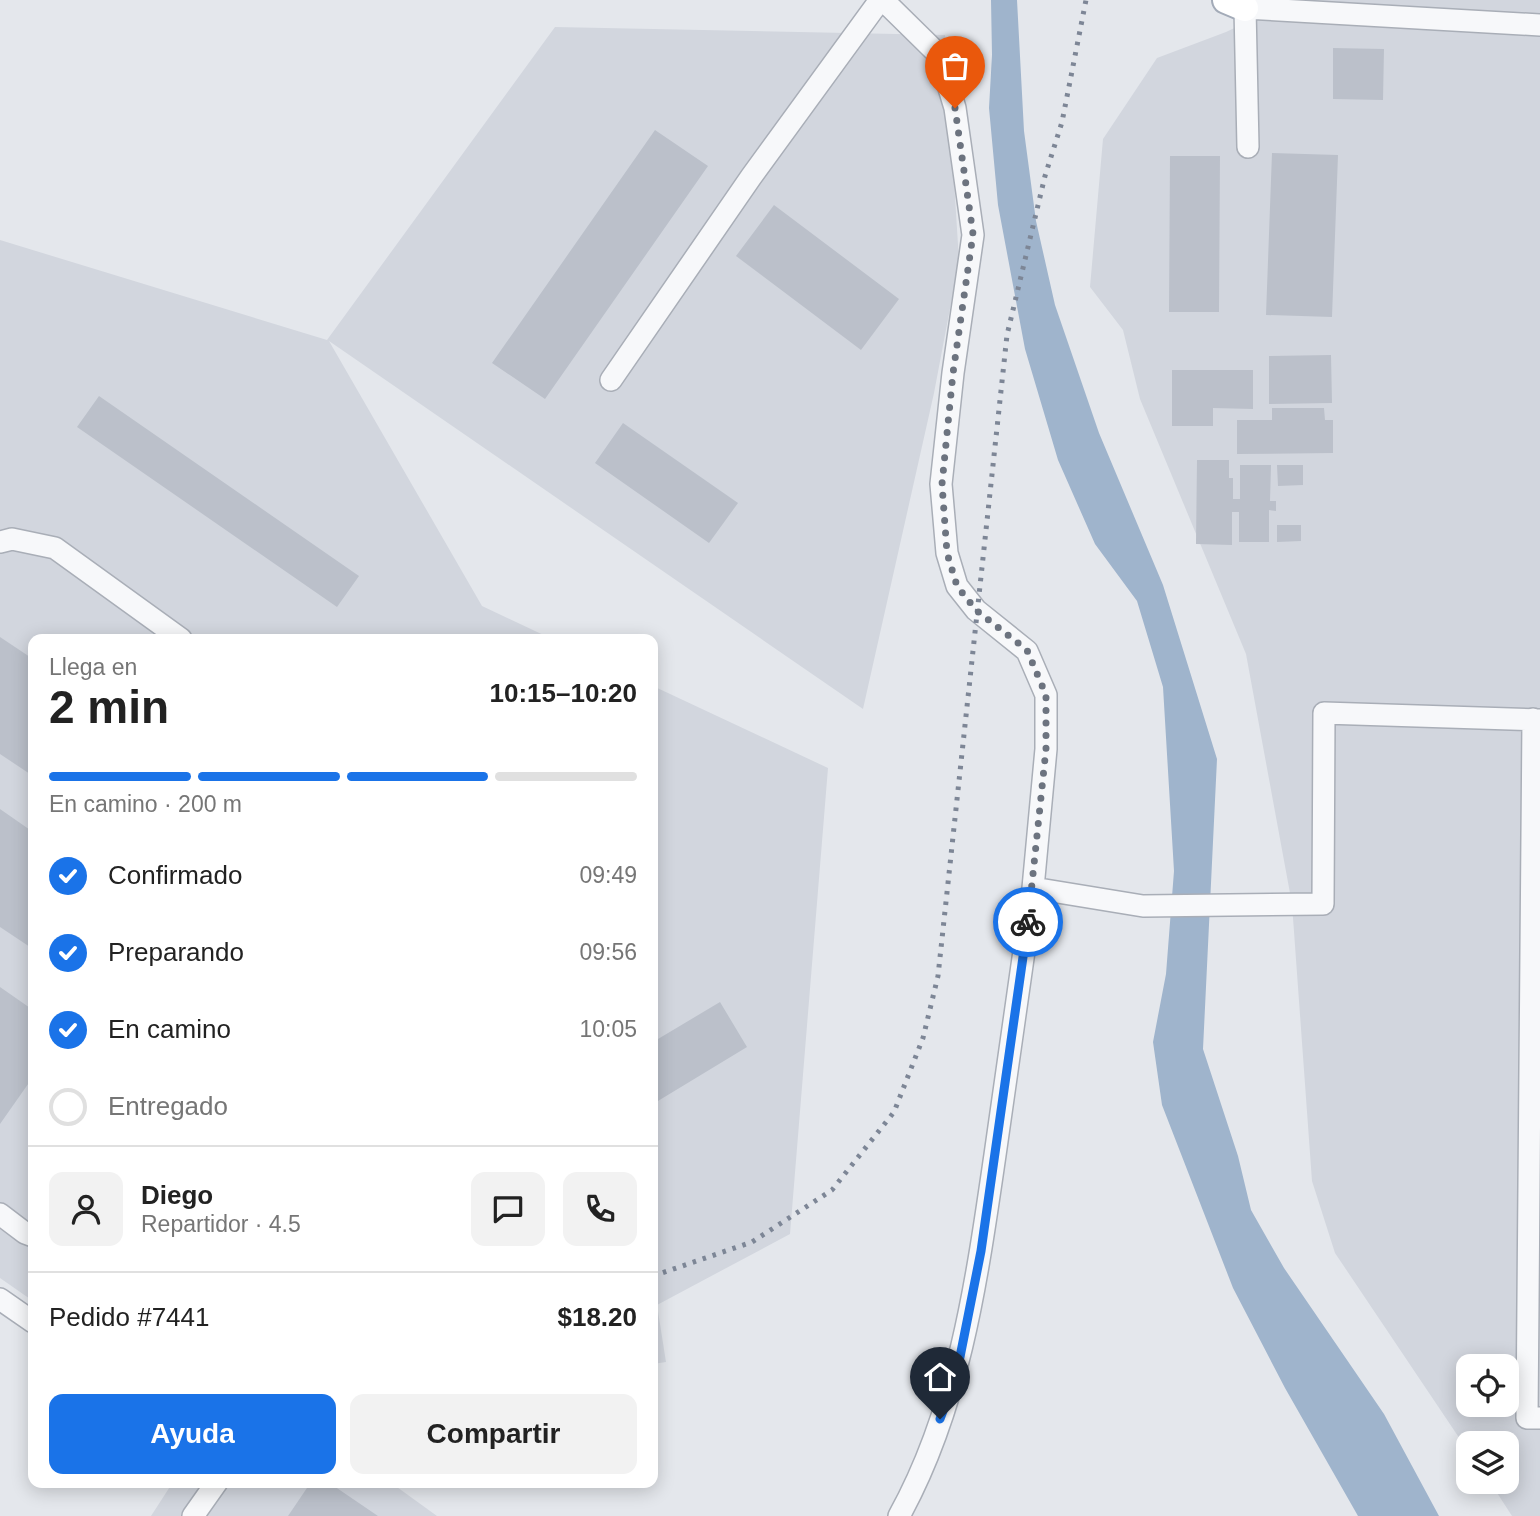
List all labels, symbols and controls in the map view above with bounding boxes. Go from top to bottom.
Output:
pin [925,36,985,108]
icon: bag [936,47,974,85]
text: Llega en [49,654,137,680]
text: 10:15–10:20 [490,678,637,708]
text: 2 min [49,681,169,733]
text: En camino · 200 m [49,791,242,817]
icon: check [49,857,87,895]
text: Confirmado [108,860,242,890]
text: 09:49 [579,862,637,888]
courier [993,887,1063,957]
icon: bike [1009,903,1047,941]
icon: check [49,934,87,972]
text: Preparando [108,937,244,967]
text: 09:56 [579,939,637,965]
icon: check [49,1011,87,1049]
text: En camino [108,1014,231,1044]
text: 10:05 [579,1016,637,1042]
text: Entregado [108,1091,228,1121]
button: person [49,1172,123,1246]
button: chat [471,1172,545,1246]
button: phone [563,1172,637,1246]
text: Diego [141,1180,213,1210]
text: Repartidor · 4.5 [141,1211,301,1237]
text: Pedido #7441 [49,1302,209,1332]
text: $18.20 [557,1302,637,1332]
pin [910,1347,970,1419]
map controls [1456,1354,1519,1494]
button: locate [1456,1354,1519,1417]
icon: home [921,1358,959,1396]
button: Ayuda [49,1394,336,1474]
button: Compartir [350,1394,637,1474]
button: layers [1456,1431,1519,1494]

